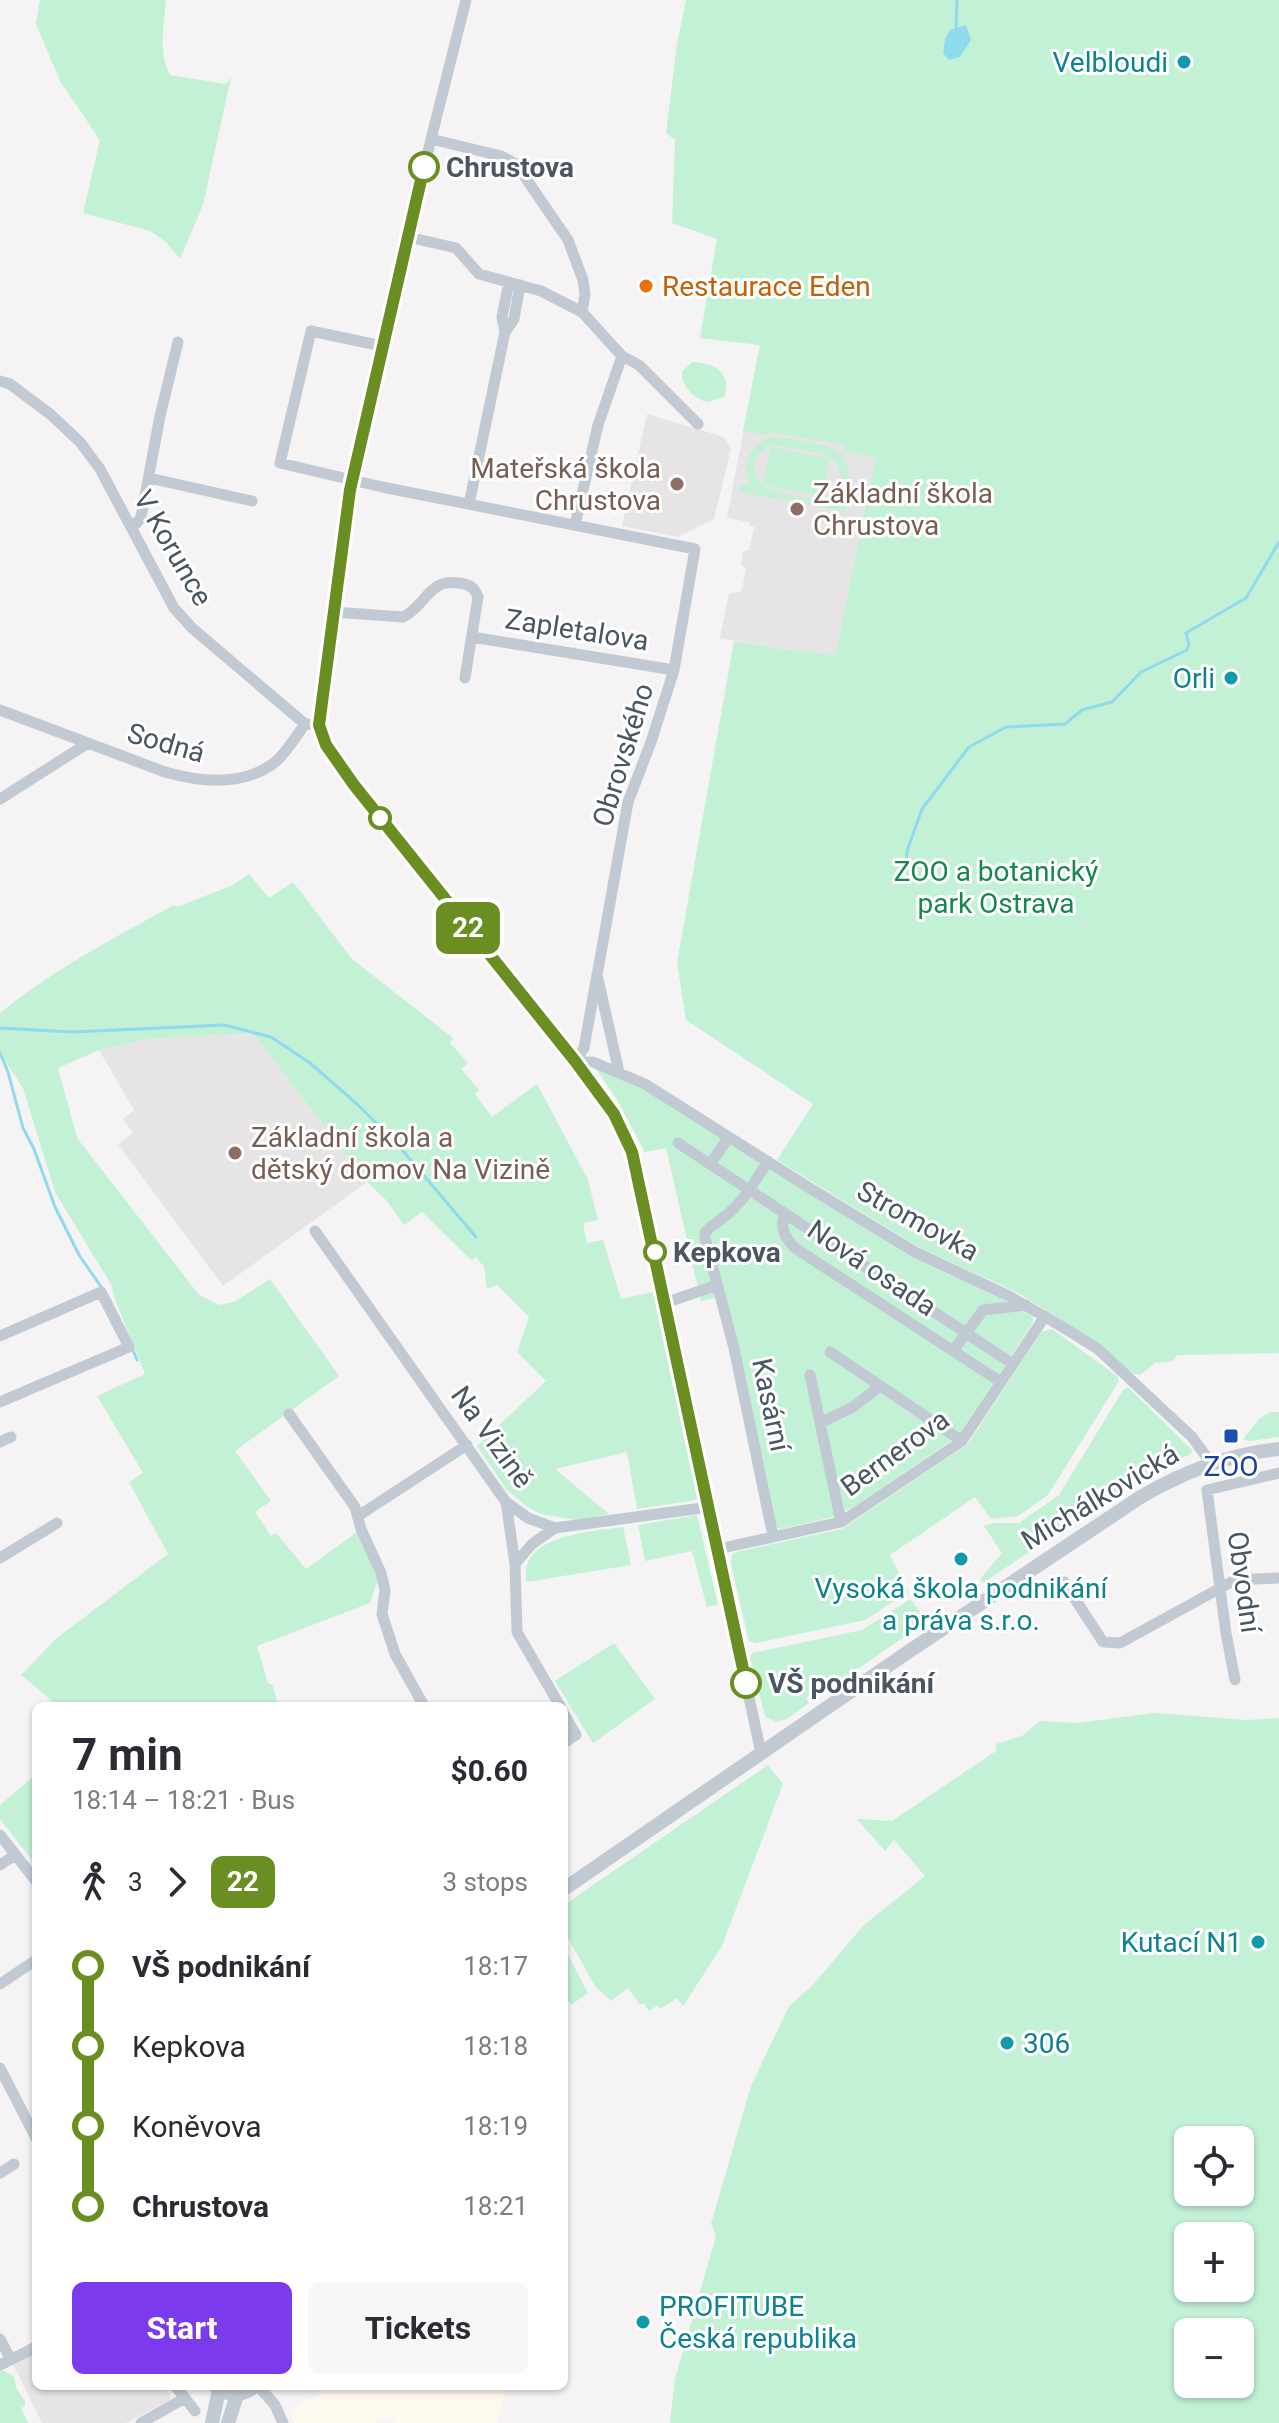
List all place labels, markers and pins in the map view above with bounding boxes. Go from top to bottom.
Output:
place label: Velbloudi [1053,46,1168,79]
marker: Velbloudi [1175,53,1193,71]
place label: Chrustova [446,151,574,184]
marker: Chrustova [409,152,439,182]
place label: Restaurace Eden [662,270,871,303]
marker: Restaurace Eden [637,277,655,295]
place label: Mateřská škola Chrustova [470,452,661,517]
marker: Mateřská škola Chrustova [668,475,686,493]
place label: Základní škola Chrustova [813,477,993,542]
marker: Základní škola Chrustova [788,500,806,518]
place label: Orli [1173,662,1215,695]
marker: Orli [1222,669,1240,687]
unlabelled marker [369,807,391,829]
place label: Základní škola a dětský domov Na Vizině [251,1121,550,1186]
marker: Základní škola a dětský domov Na Vizině [226,1144,244,1162]
place label: Kepkova [673,1236,781,1269]
marker: Kepkova [644,1241,666,1263]
marker: ZOO [1222,1427,1240,1445]
place label: ZOO [1204,1450,1258,1483]
marker: Vysoká škola podnikání a práva s.r.o. [952,1550,970,1568]
place label: Vysoká škola podnikání a práva s.r.o. [815,1572,1109,1637]
place label: VŠ podnikání [768,1667,936,1700]
marker: VŠ podnikání [731,1668,761,1698]
place label: Kutací N1 [1121,1926,1242,1959]
marker: Kutací N1 [1249,1933,1267,1951]
place label: 306 [1023,2027,1070,2060]
marker: 306 [998,2034,1016,2052]
place label: PROFITUBE Česká republika [659,2290,857,2355]
marker: PROFITUBE Česká republika [634,2313,652,2331]

